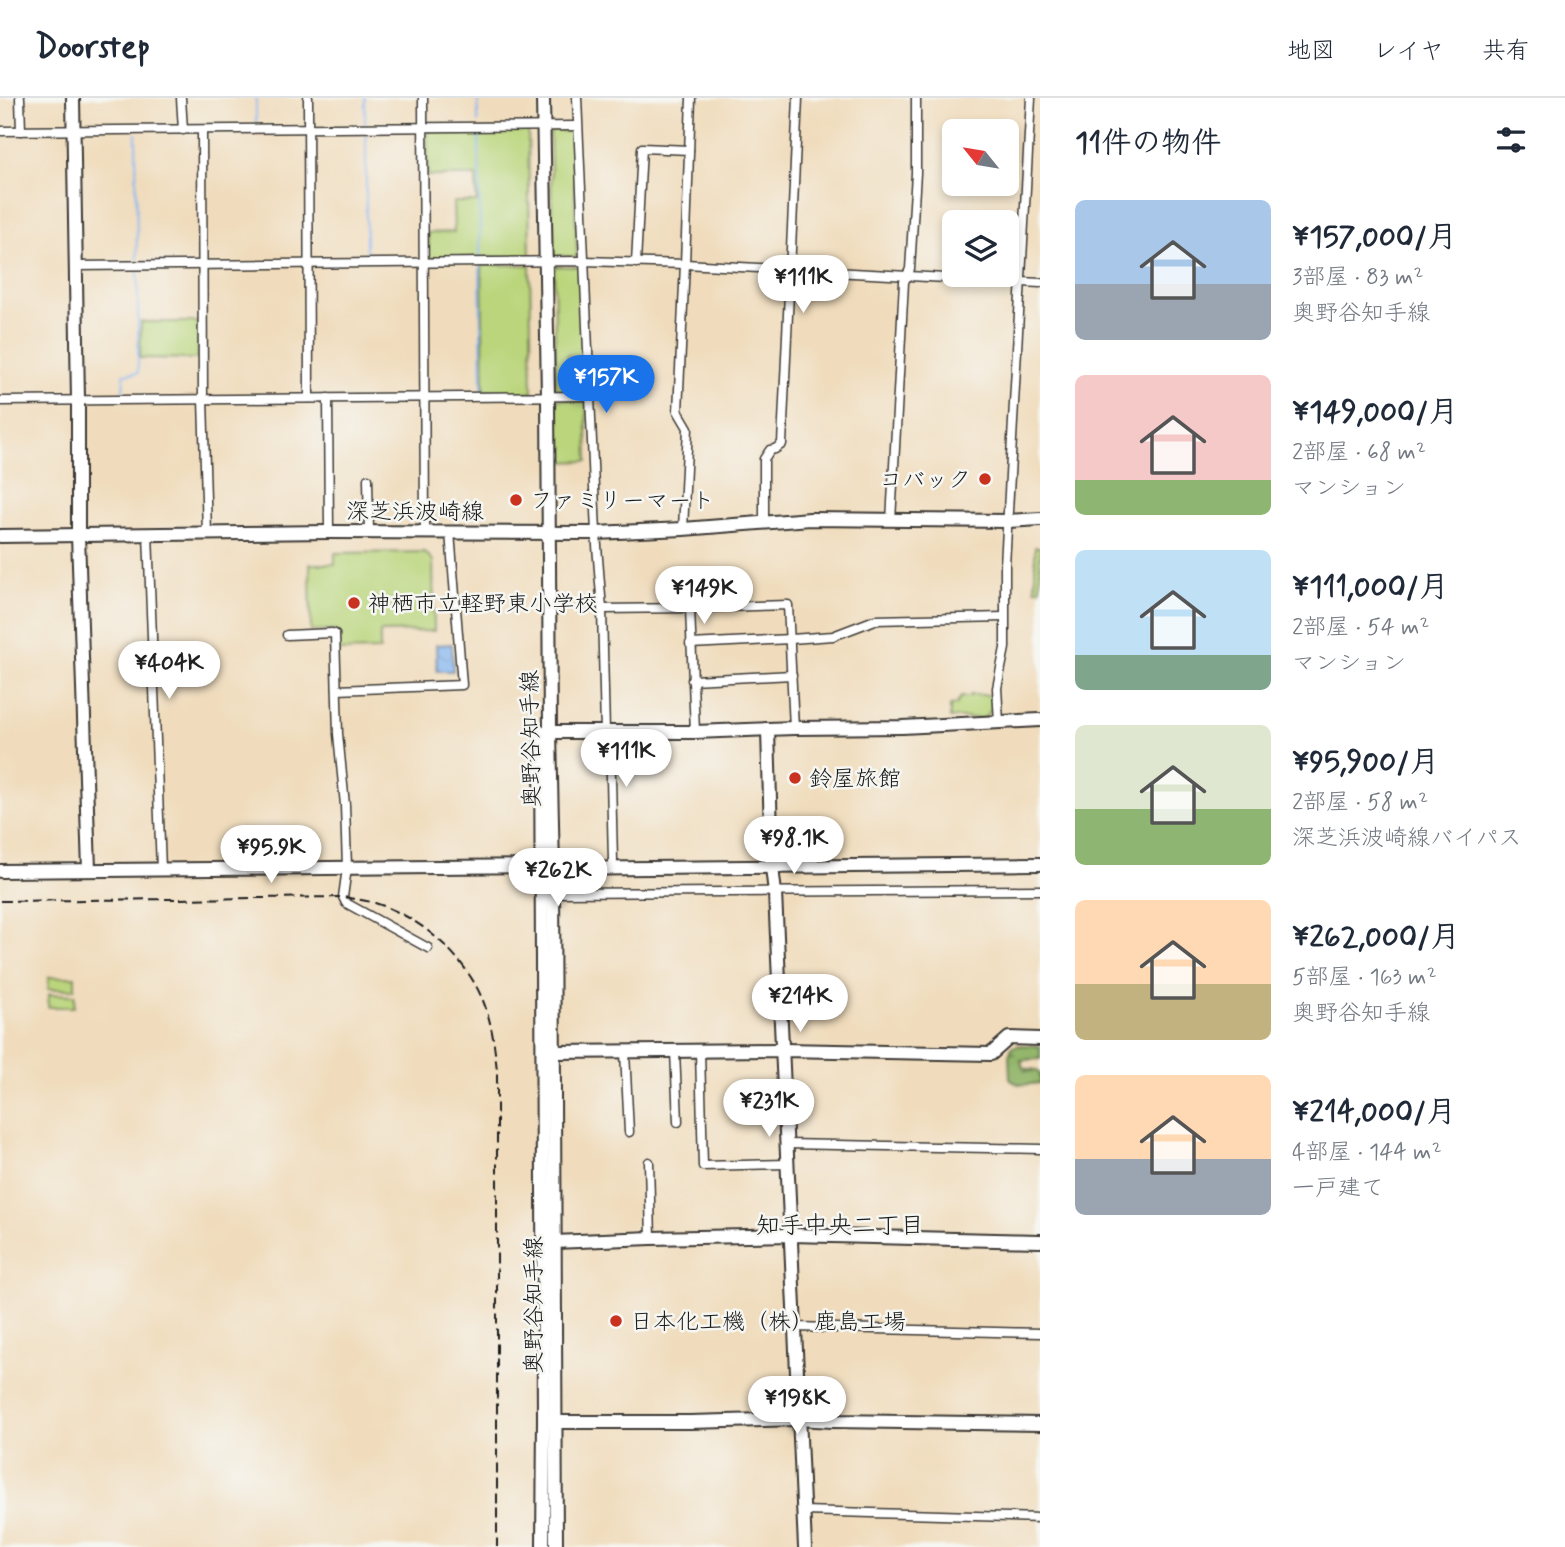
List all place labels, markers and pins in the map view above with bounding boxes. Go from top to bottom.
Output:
pin: ¥111K [754,256,852,315]
pin: ¥157K [557,356,655,415]
place label: コバック [879,466,971,496]
marker: コバック [977,471,993,487]
place label: ファミリーマート [530,487,714,517]
marker: ファミリーマート [508,492,524,508]
pin: ¥149K [655,566,753,626]
place label: 神栖市立軽野東小学校 [368,590,598,620]
marker: 神栖市立軽野東小学校 [346,595,362,611]
pin: ¥404K [120,642,218,701]
pin: ¥111K [577,730,675,789]
place label: 鈴屋旅館 [809,765,901,795]
marker: 鈴屋旅館 [787,770,803,786]
pin: ¥98.1K [737,816,851,876]
pin: ¥95.9K [214,826,328,885]
pin: ¥262K [509,848,607,908]
pin: ¥214K [751,974,849,1034]
pin: ¥231K [720,1080,818,1139]
place label: 日本化工機（株）鹿島工場 [630,1308,906,1338]
marker: 日本化工機（株）鹿島工場 [608,1313,624,1329]
pin: ¥198K [748,1376,846,1436]

